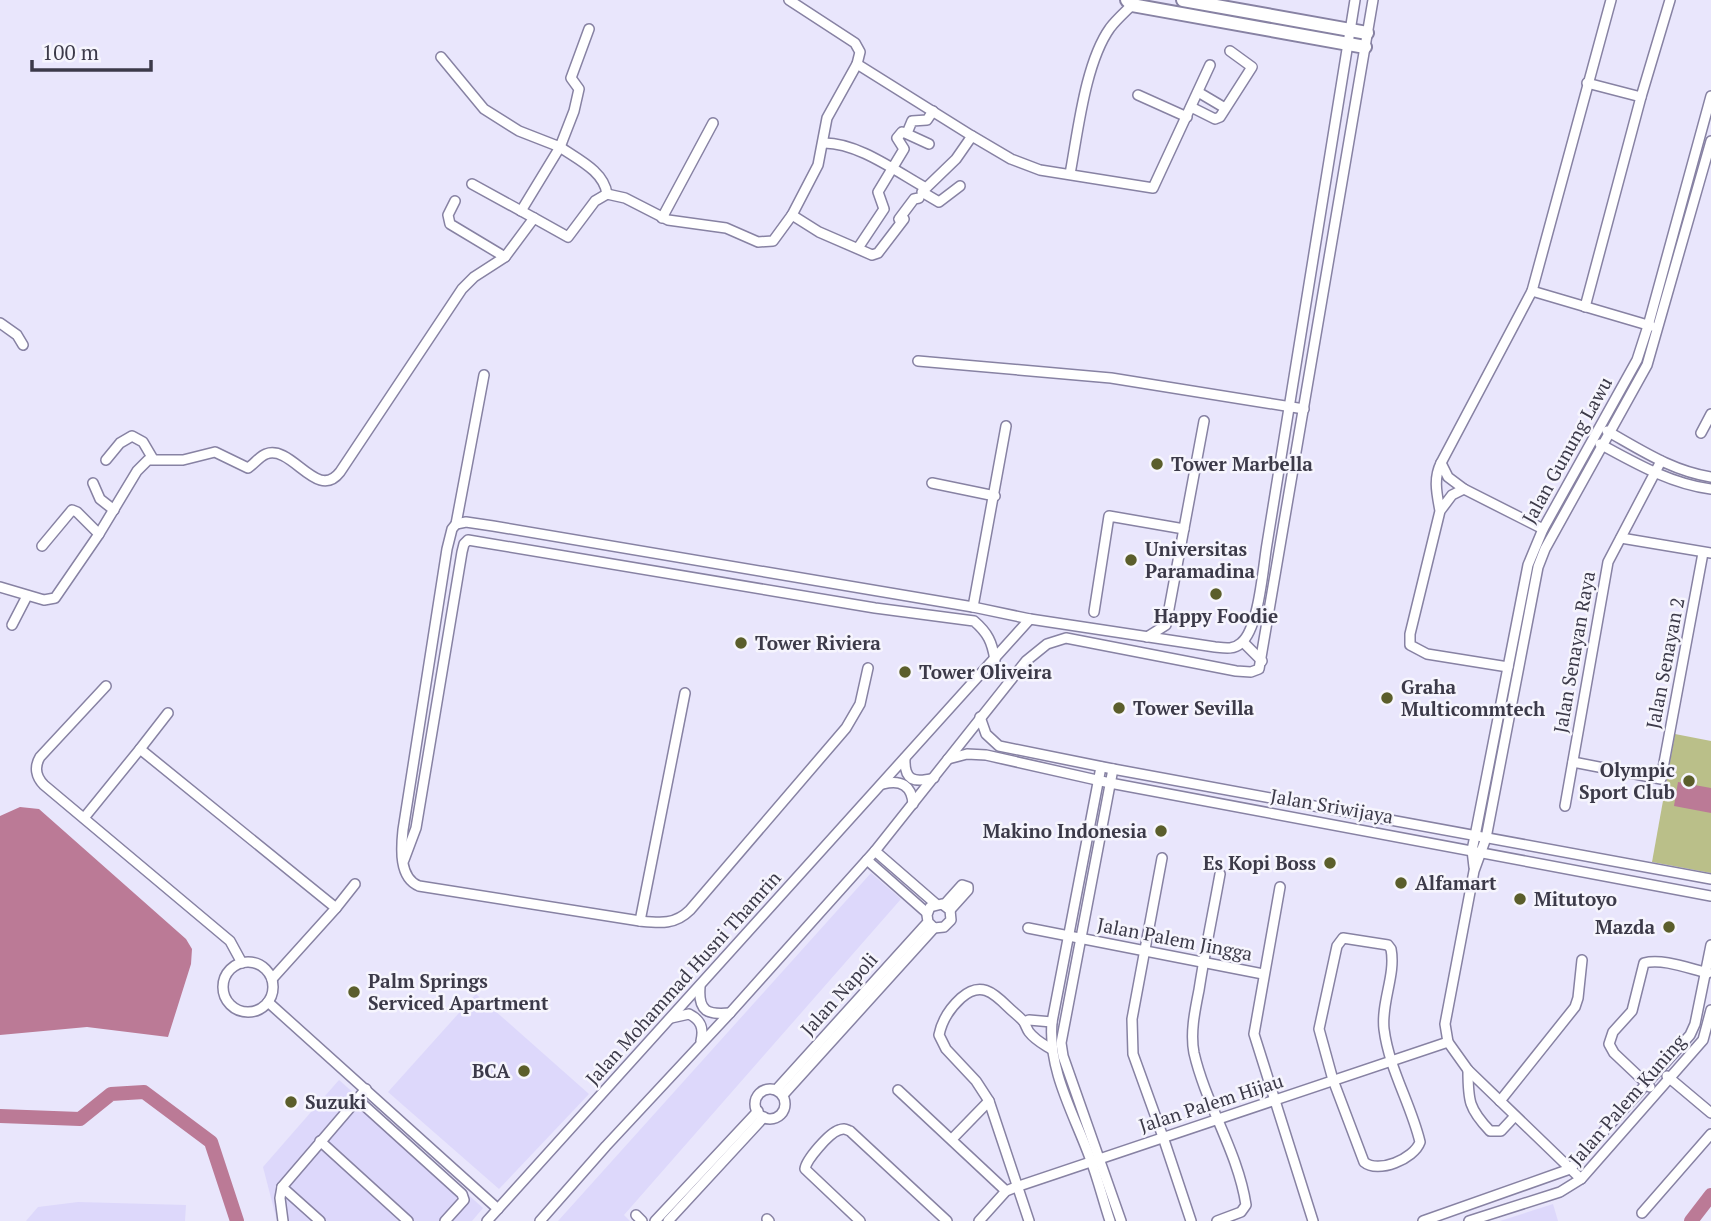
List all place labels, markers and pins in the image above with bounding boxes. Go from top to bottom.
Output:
place label: Tower Marbella [1171,451,1313,476]
marker: Tower Marbella [1149,456,1165,472]
place label: Universitas Paramadina [1145,536,1255,583]
marker: Universitas Paramadina [1123,552,1139,568]
marker: Happy Foodie [1208,586,1224,602]
place label: Happy Foodie [1154,603,1278,628]
place label: Tower Riviera [755,630,881,655]
marker: Tower Riviera [733,635,749,651]
place label: Tower Oliveira [919,659,1052,684]
marker: Tower Oliveira [897,664,913,680]
place label: Graha Multicommtech [1401,674,1545,721]
marker: Graha Multicommtech [1379,690,1395,706]
place label: Tower Sevilla [1133,695,1255,720]
marker: Tower Sevilla [1111,700,1127,716]
place label: Olympic Sport Club [1579,757,1675,804]
marker: Olympic Sport Club [1681,773,1697,789]
place label: Makino Indonesia [983,818,1147,843]
marker: Makino Indonesia [1153,823,1169,839]
place label: Es Kopi Boss [1203,850,1316,875]
marker: Es Kopi Boss [1322,855,1338,871]
place label: Alfamart [1415,870,1497,895]
marker: Alfamart [1393,875,1409,891]
place label: Mitutoyo [1534,886,1617,911]
marker: Mitutoyo [1512,891,1528,907]
place label: Mazda [1595,914,1655,939]
marker: Mazda [1661,919,1677,935]
place label: Palm Springs Serviced Apartment [368,968,549,1015]
marker: Palm Springs Serviced Apartment [346,984,362,1000]
place label: BCA [472,1058,510,1083]
marker: BCA [516,1063,532,1079]
place label: Suzuki [305,1089,366,1114]
marker: Suzuki [283,1094,299,1110]

